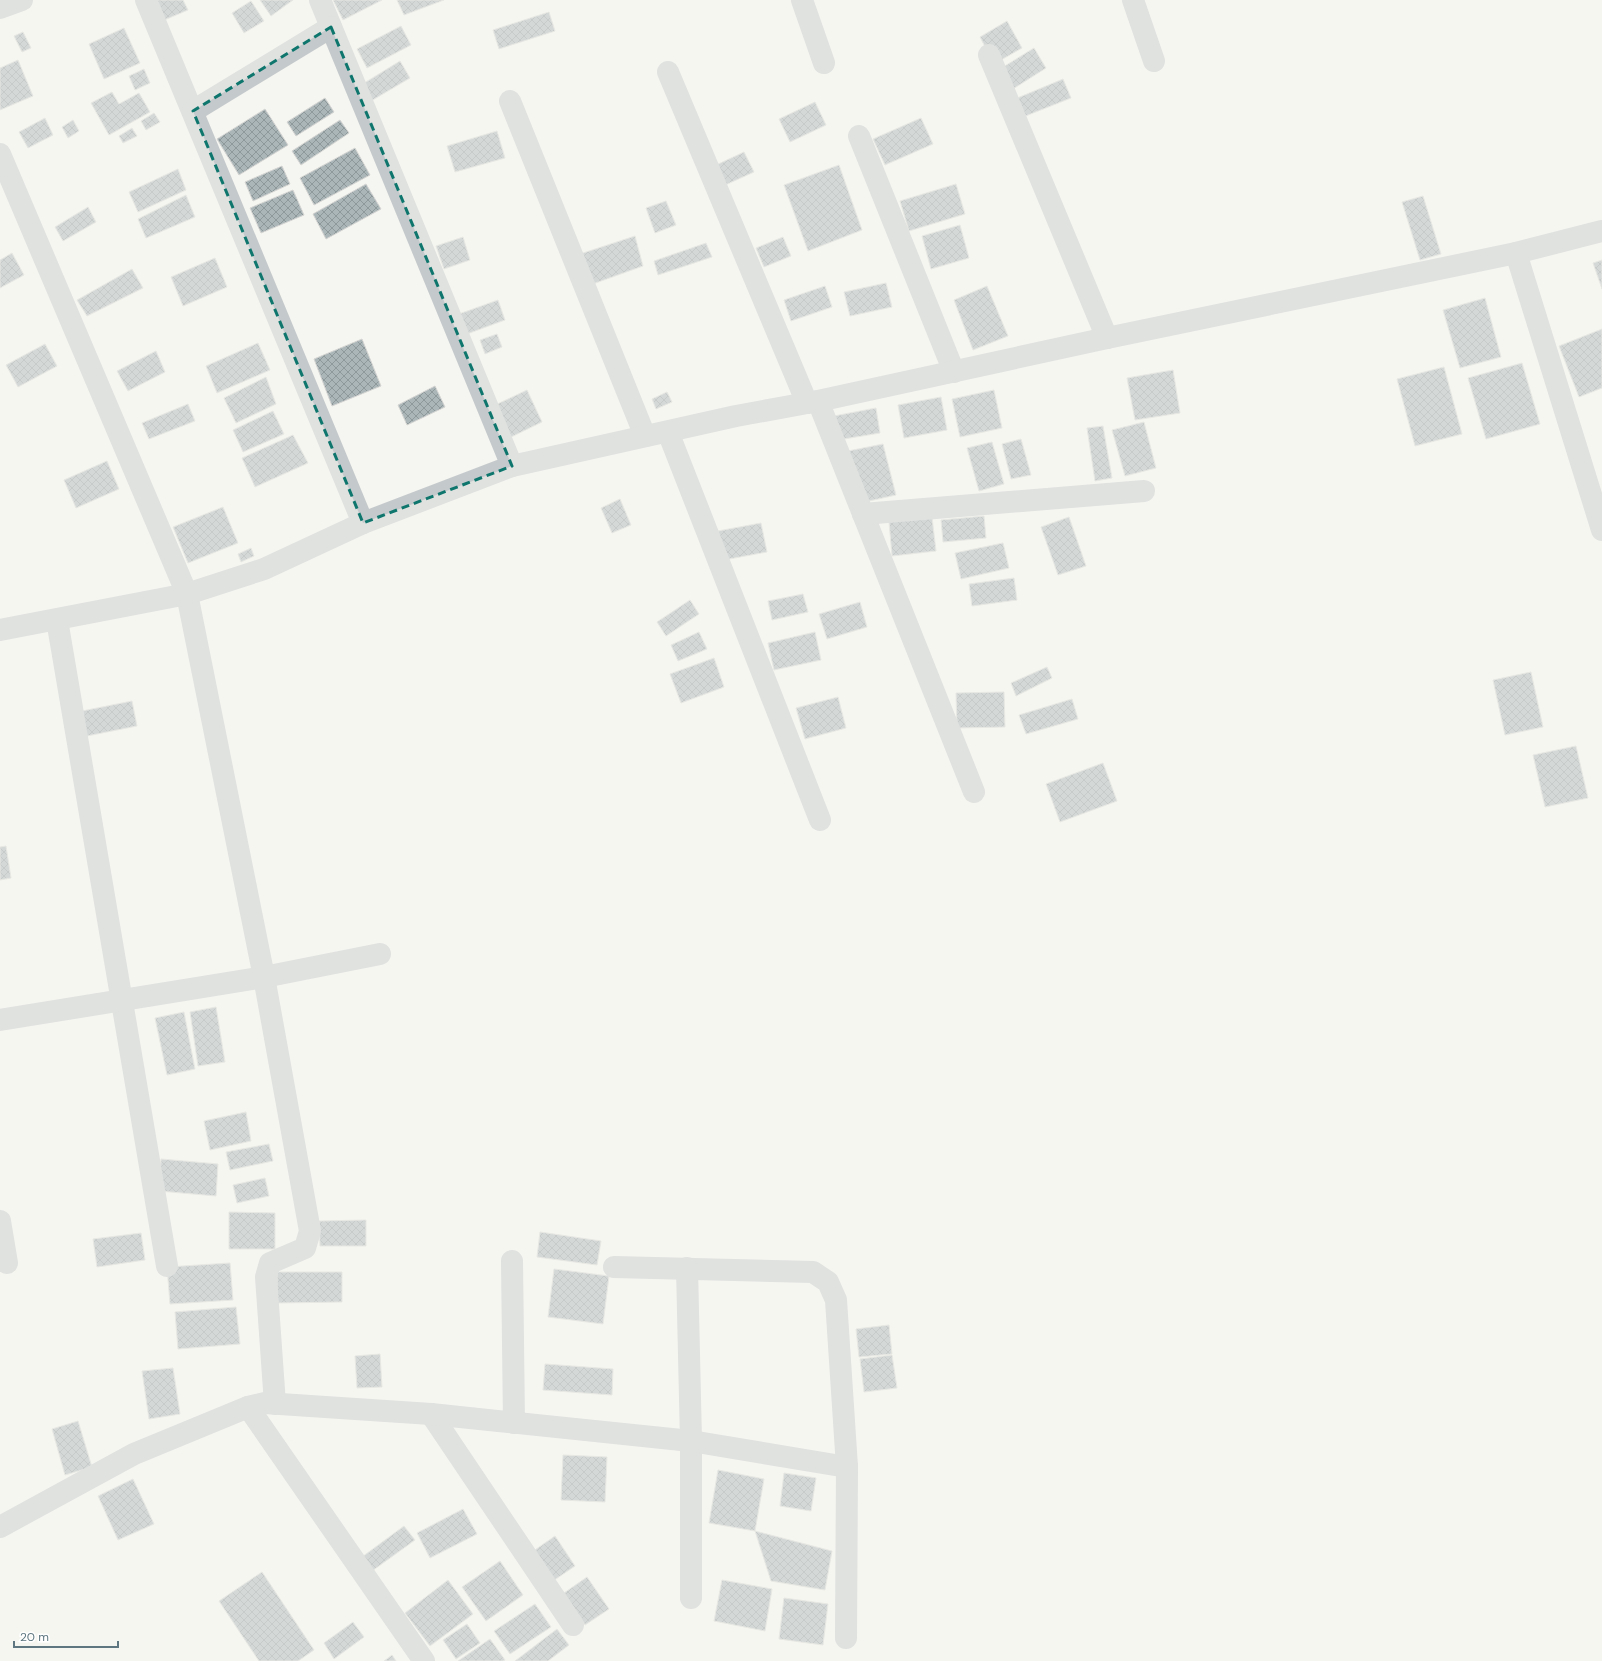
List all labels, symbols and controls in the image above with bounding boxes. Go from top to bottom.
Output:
scale bar [14,1623,118,1649]
text: 20 m [20,1629,49,1645]

